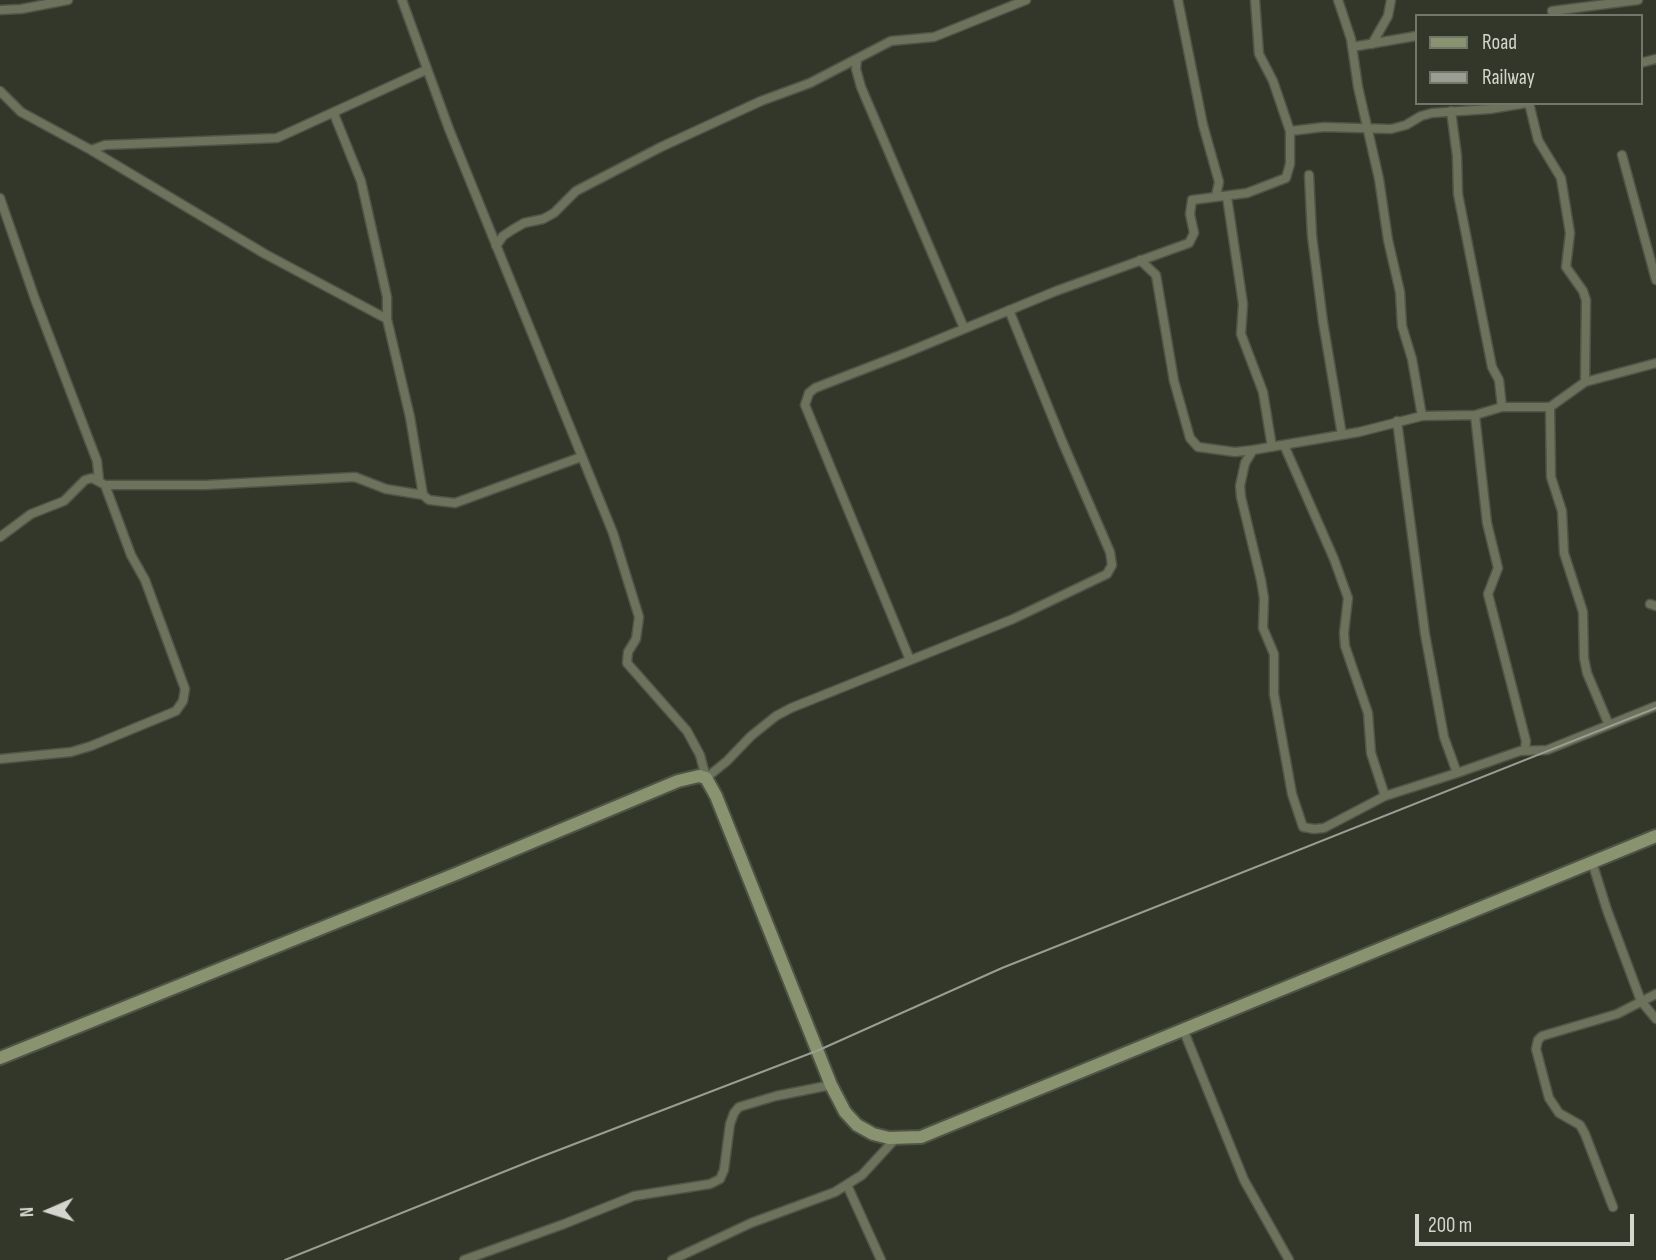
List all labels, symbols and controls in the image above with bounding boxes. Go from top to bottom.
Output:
legend [1414,14,1642,105]
text: Road [1482,30,1517,55]
text: Railway [1482,65,1535,90]
north arrow [14,1176,84,1246]
scale bar [1418,1200,1637,1244]
text: N [16,1206,39,1218]
text: 200 m [1428,1213,1472,1238]

